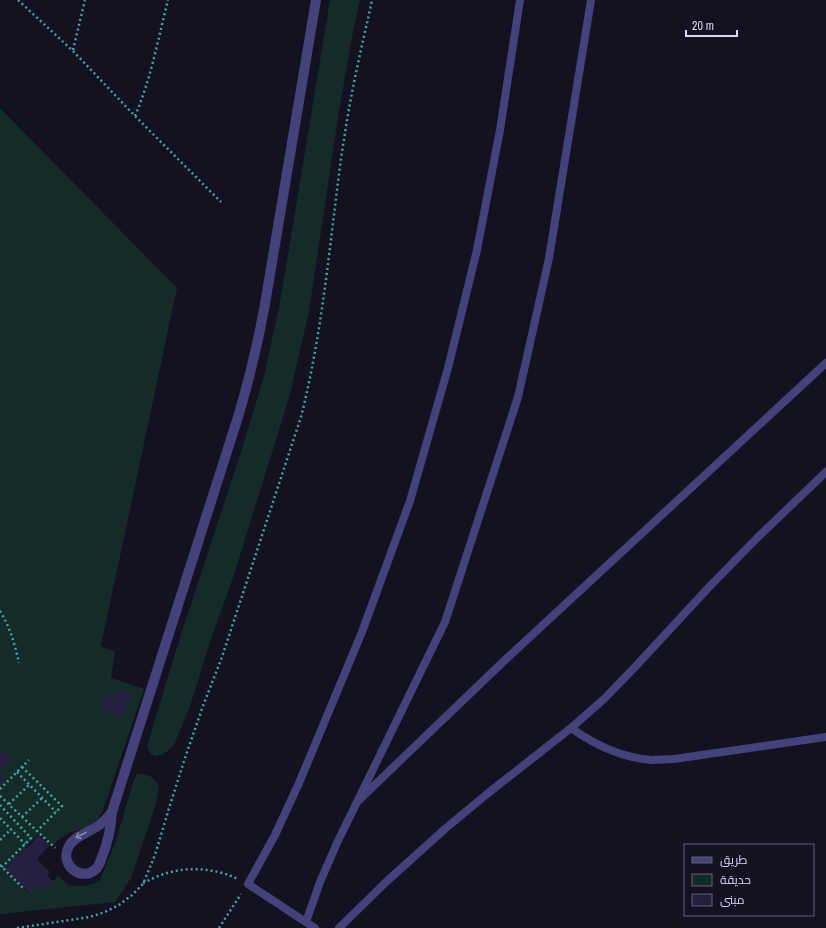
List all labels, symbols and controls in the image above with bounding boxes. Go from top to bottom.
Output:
scale bar [686,12,737,38]
text: 20 m [692,18,714,34]
one-way arrow [75,832,87,840]
legend [684,844,814,916]
text: طريق [720,852,748,868]
text: حديقة [720,872,751,888]
text: مبنى [720,892,745,908]

